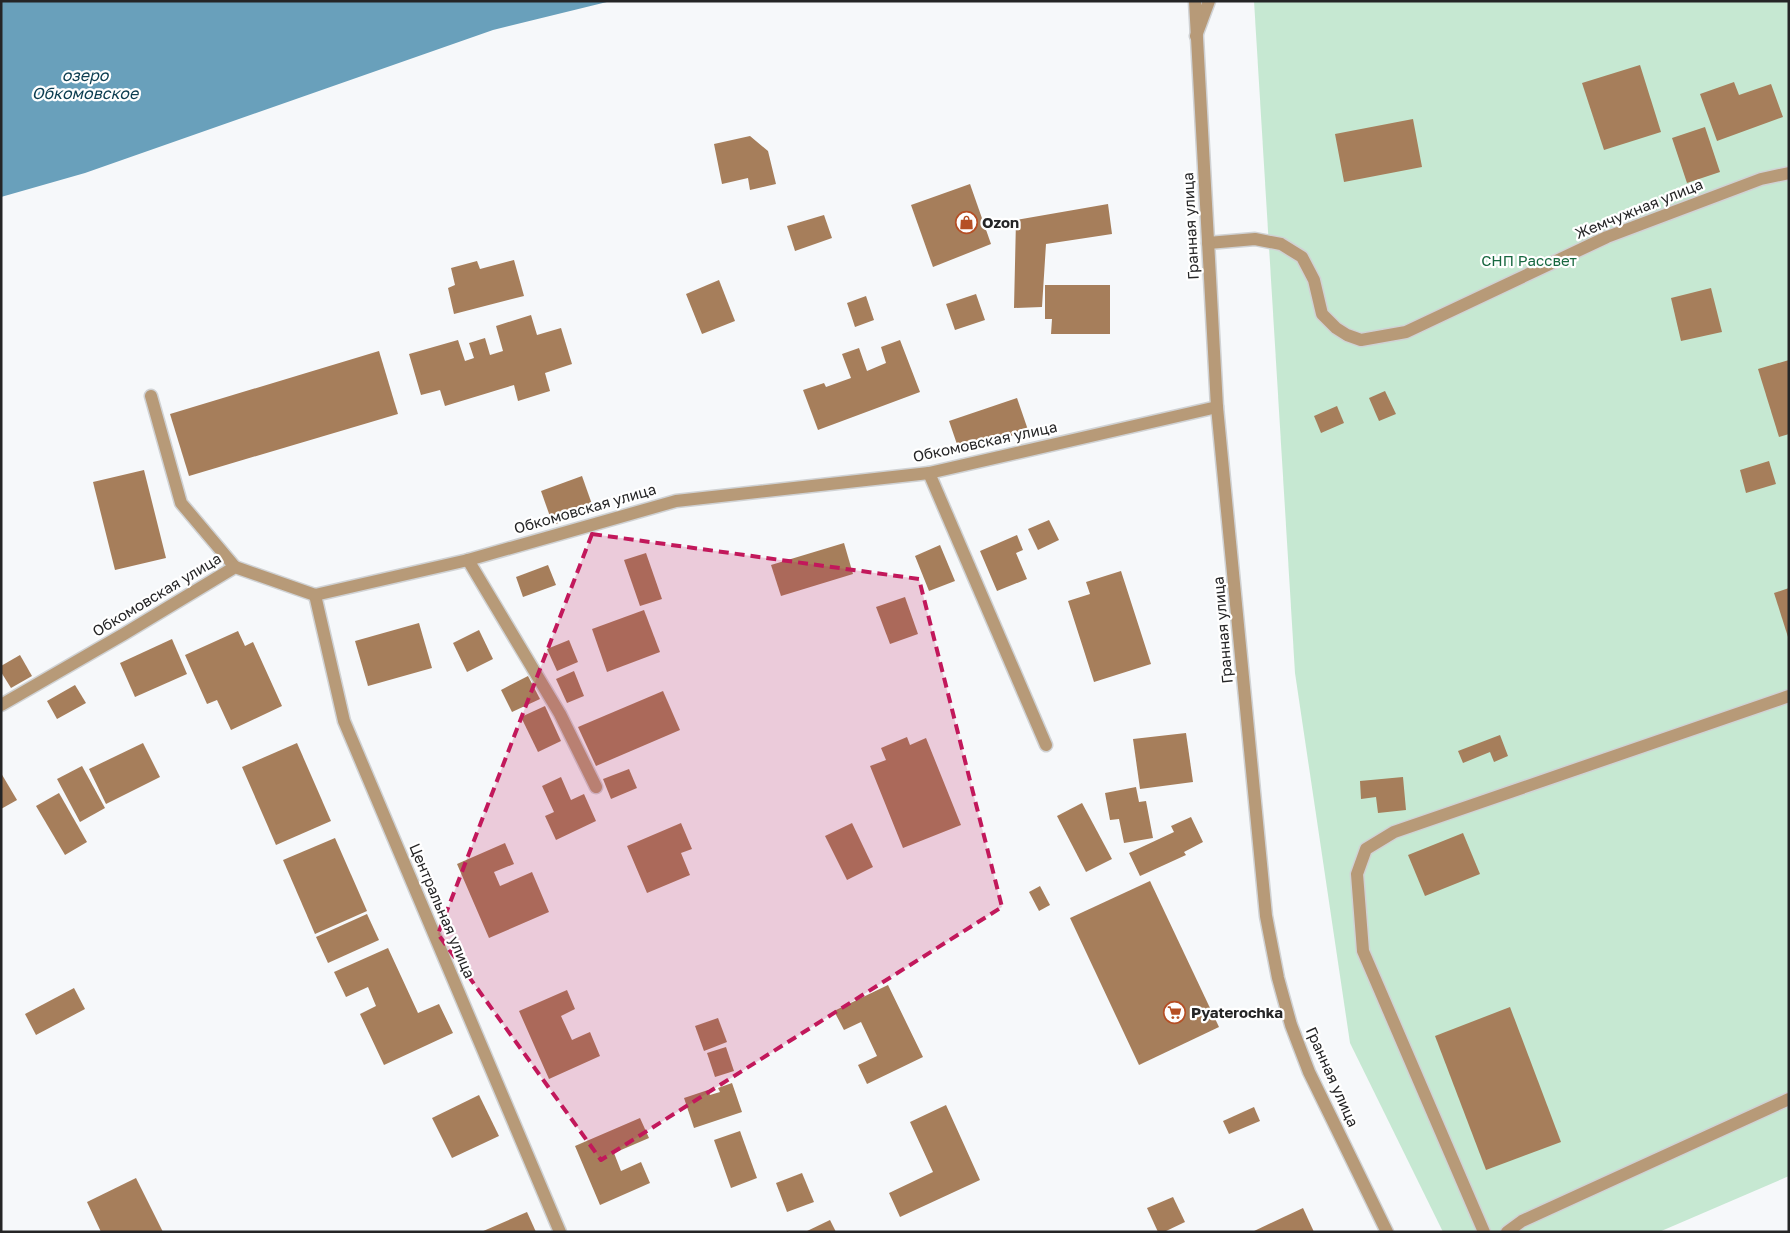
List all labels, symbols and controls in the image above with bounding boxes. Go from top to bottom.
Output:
water label: озеро Обкомовское [32,65,140,103]
street label: Гранная улица [1178,172,1202,280]
street label: Жемчужная улица [1572,174,1705,242]
shop icon: Ozon [954,211,978,235]
place label: Ozon [982,213,1019,231]
park label: СНП Рассвет [1481,251,1577,269]
street label: Обкомовская улица [911,417,1059,465]
street label: Обкомовская улица [512,479,658,537]
street label: Обкомовская улица [89,549,224,640]
street label: Гранная улица [1208,576,1236,684]
street label: Центральная улица [406,840,479,981]
supermarket icon: Pyaterochka [1163,1001,1187,1025]
place label: Pyaterochka [1191,1003,1283,1021]
street label: Гранная улица [1303,1024,1363,1129]

